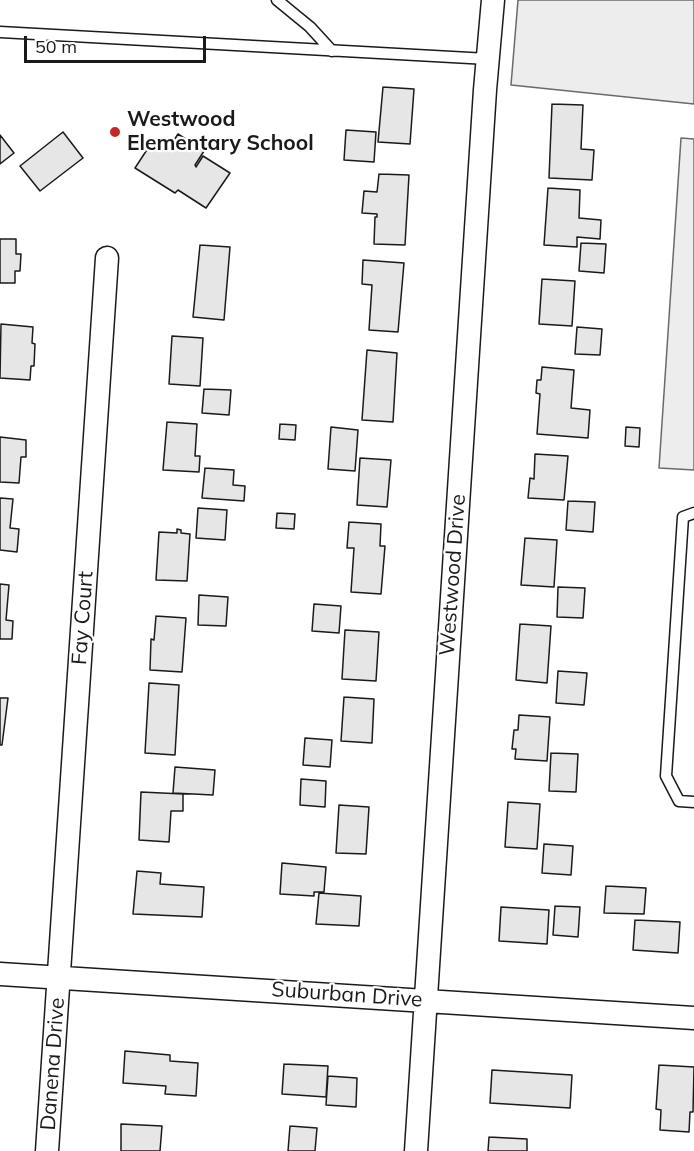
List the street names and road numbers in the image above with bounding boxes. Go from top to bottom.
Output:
street label: Westwood Drive [435,493,471,657]
street label: Fay Court [67,570,99,666]
street label: Suburban Drive [271,977,423,1013]
street label: Danena Drive [36,997,70,1131]

